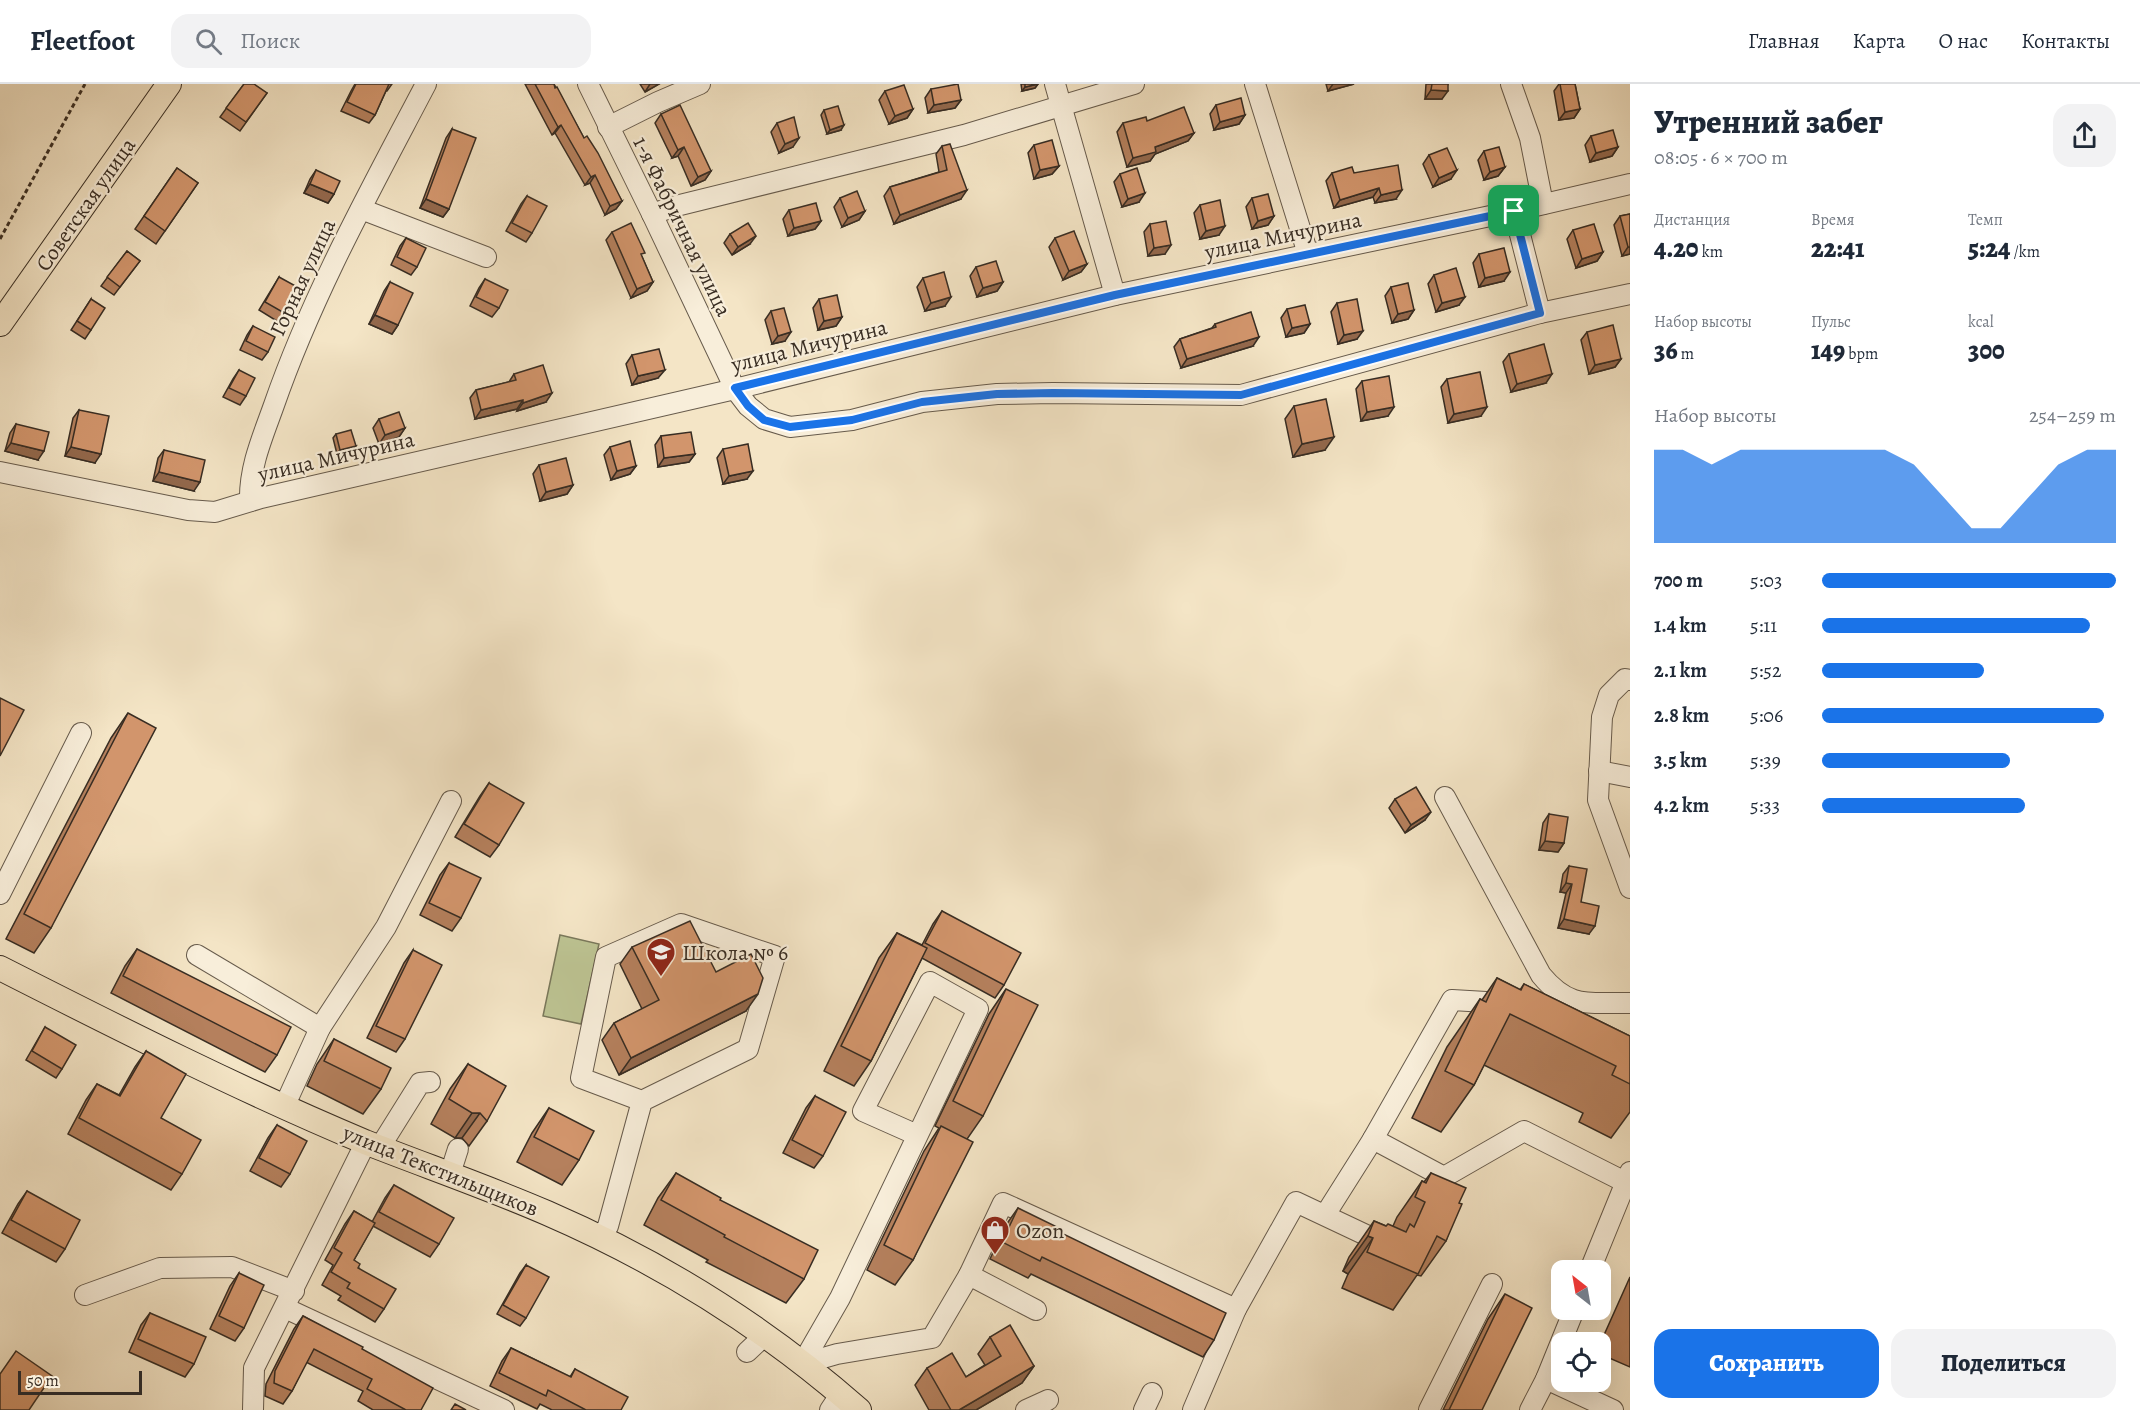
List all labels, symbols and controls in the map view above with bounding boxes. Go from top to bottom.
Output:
search box [171,14,591,68]
text: Fleetfoot [30,22,135,60]
icon: search [192,25,225,58]
text: Поиск [240,26,300,56]
text: Главная [1748,27,1820,55]
text: Карта [1853,27,1905,55]
text: О нас [1938,27,1988,55]
text: Контакты [2021,27,2110,55]
text: Утренний забег [1654,99,1883,144]
button: share [2053,104,2116,167]
street label: Советская улица [29,131,143,277]
street label: 1-я Фабричная улица [626,131,739,322]
text: 08:05 · 6 × 700 m [1654,144,1788,171]
pin [1488,185,1539,236]
icon: arrive [1497,194,1530,227]
street label: улица Мичурина [1201,205,1365,267]
text: Дистанция [1654,209,1730,231]
text: Время [1811,209,1855,231]
text: Темп [1968,209,2003,231]
street label: Горная улица [263,213,344,341]
text: 4.20 [1654,231,1699,266]
text: 22:41 [1811,231,1865,266]
text: 5:24 [1968,231,2010,266]
text: km [1699,241,1723,263]
text: /km [2010,241,2040,263]
text: Набор высоты [1654,311,1752,333]
text: Пульс [1811,311,1851,333]
text: kcal [1968,311,1994,333]
street label: улица Мичурина [727,312,891,380]
text: 36 [1654,333,1678,368]
text: 149 [1811,333,1845,368]
text: 300 [1968,333,2005,368]
text: m [1678,343,1694,365]
text: bpm [1845,343,1878,365]
text: Набор высоты [1654,402,1777,429]
text: 254–259 m [2029,402,2116,429]
street label: улица Мичурина [254,424,418,490]
text: 700 m [1654,567,1703,594]
text: 5:03 [1750,567,1782,594]
text: 1.4 km [1654,612,1707,639]
text: 5:11 [1750,612,1777,639]
text: 2.1 km [1654,657,1707,684]
text: 5:52 [1750,657,1781,684]
text: 2.8 km [1654,702,1709,729]
text: 5:06 [1750,702,1783,729]
text: 3.5 km [1654,747,1707,774]
text: 5:39 [1750,747,1781,774]
text: 4.2 km [1654,792,1709,819]
text: 5:33 [1750,792,1780,819]
school or university icon: Школа № 6 [645,936,677,978]
place label: Школа № 6 [682,938,788,968]
street label: улица Текстильщиков [337,1118,543,1224]
shop icon: Ozon [979,1214,1011,1256]
place label: Ozon [1016,1216,1064,1246]
north arrow [1551,1260,1611,1320]
map controls [1551,1260,1611,1392]
button: Сохранить [1654,1329,1879,1398]
button: Поделиться [1891,1329,2116,1398]
button: locate [1551,1332,1611,1392]
scale bar [18,1368,142,1396]
text: 50 m [27,1370,59,1392]

